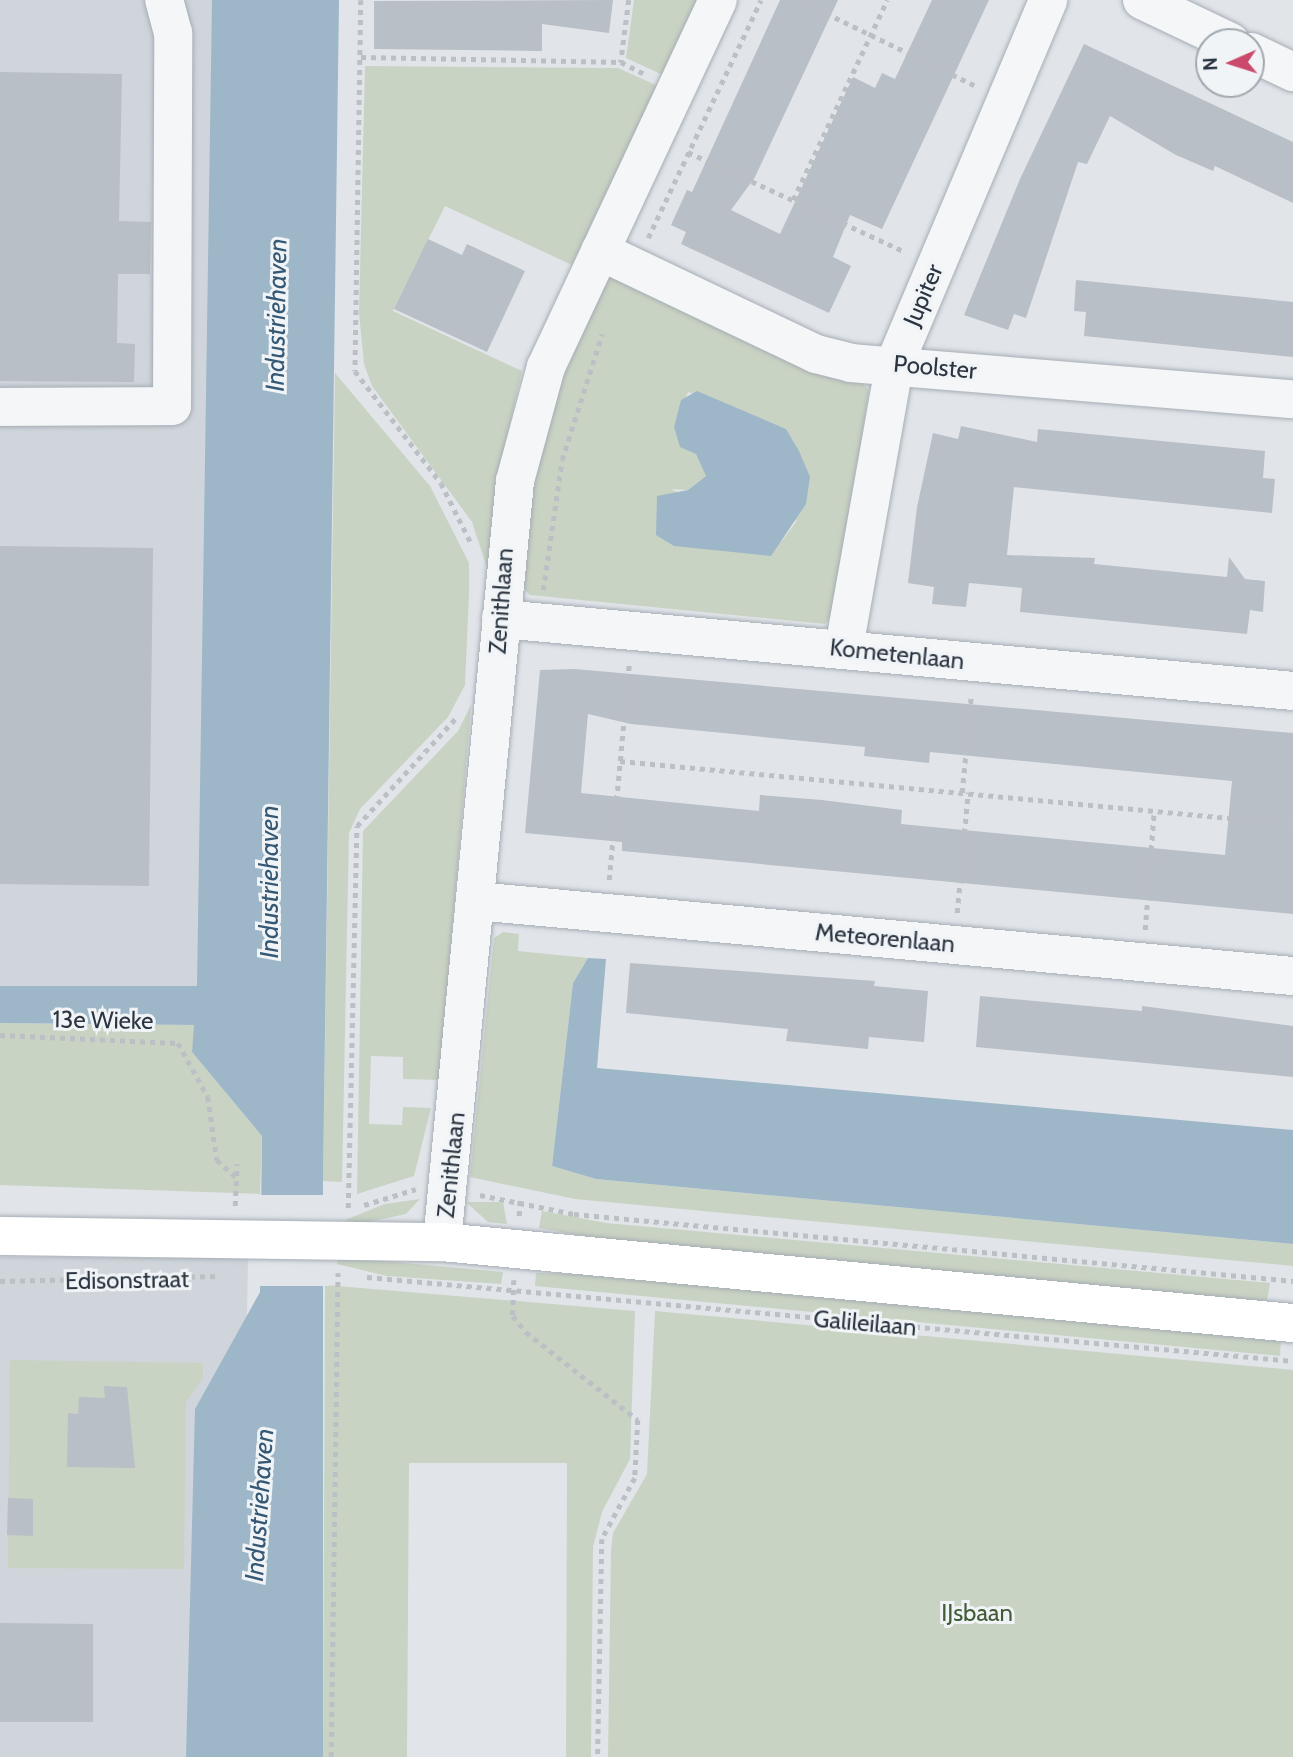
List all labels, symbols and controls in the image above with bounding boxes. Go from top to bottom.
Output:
north arrow [1195,28,1265,98]
text: N [1199,57,1222,71]
water label: Industriehaven [260,238,294,392]
street label: Jupiter [897,260,949,330]
street label: Poolster [892,349,978,385]
street label: Zenithlaan [483,547,519,655]
street label: Kometenlaan [828,633,966,675]
water label: Industriehaven [254,805,286,959]
street label: Meteorenlaan [814,918,956,958]
street label: 13e Wieke [52,1005,154,1035]
street label: Zenithlaan [431,1111,471,1219]
street label: Edisonstraat [65,1265,189,1295]
street label: Galileilaan [812,1304,918,1342]
water label: Industriehaven [239,1428,281,1582]
park label: IJsbaan [941,1599,1013,1627]

